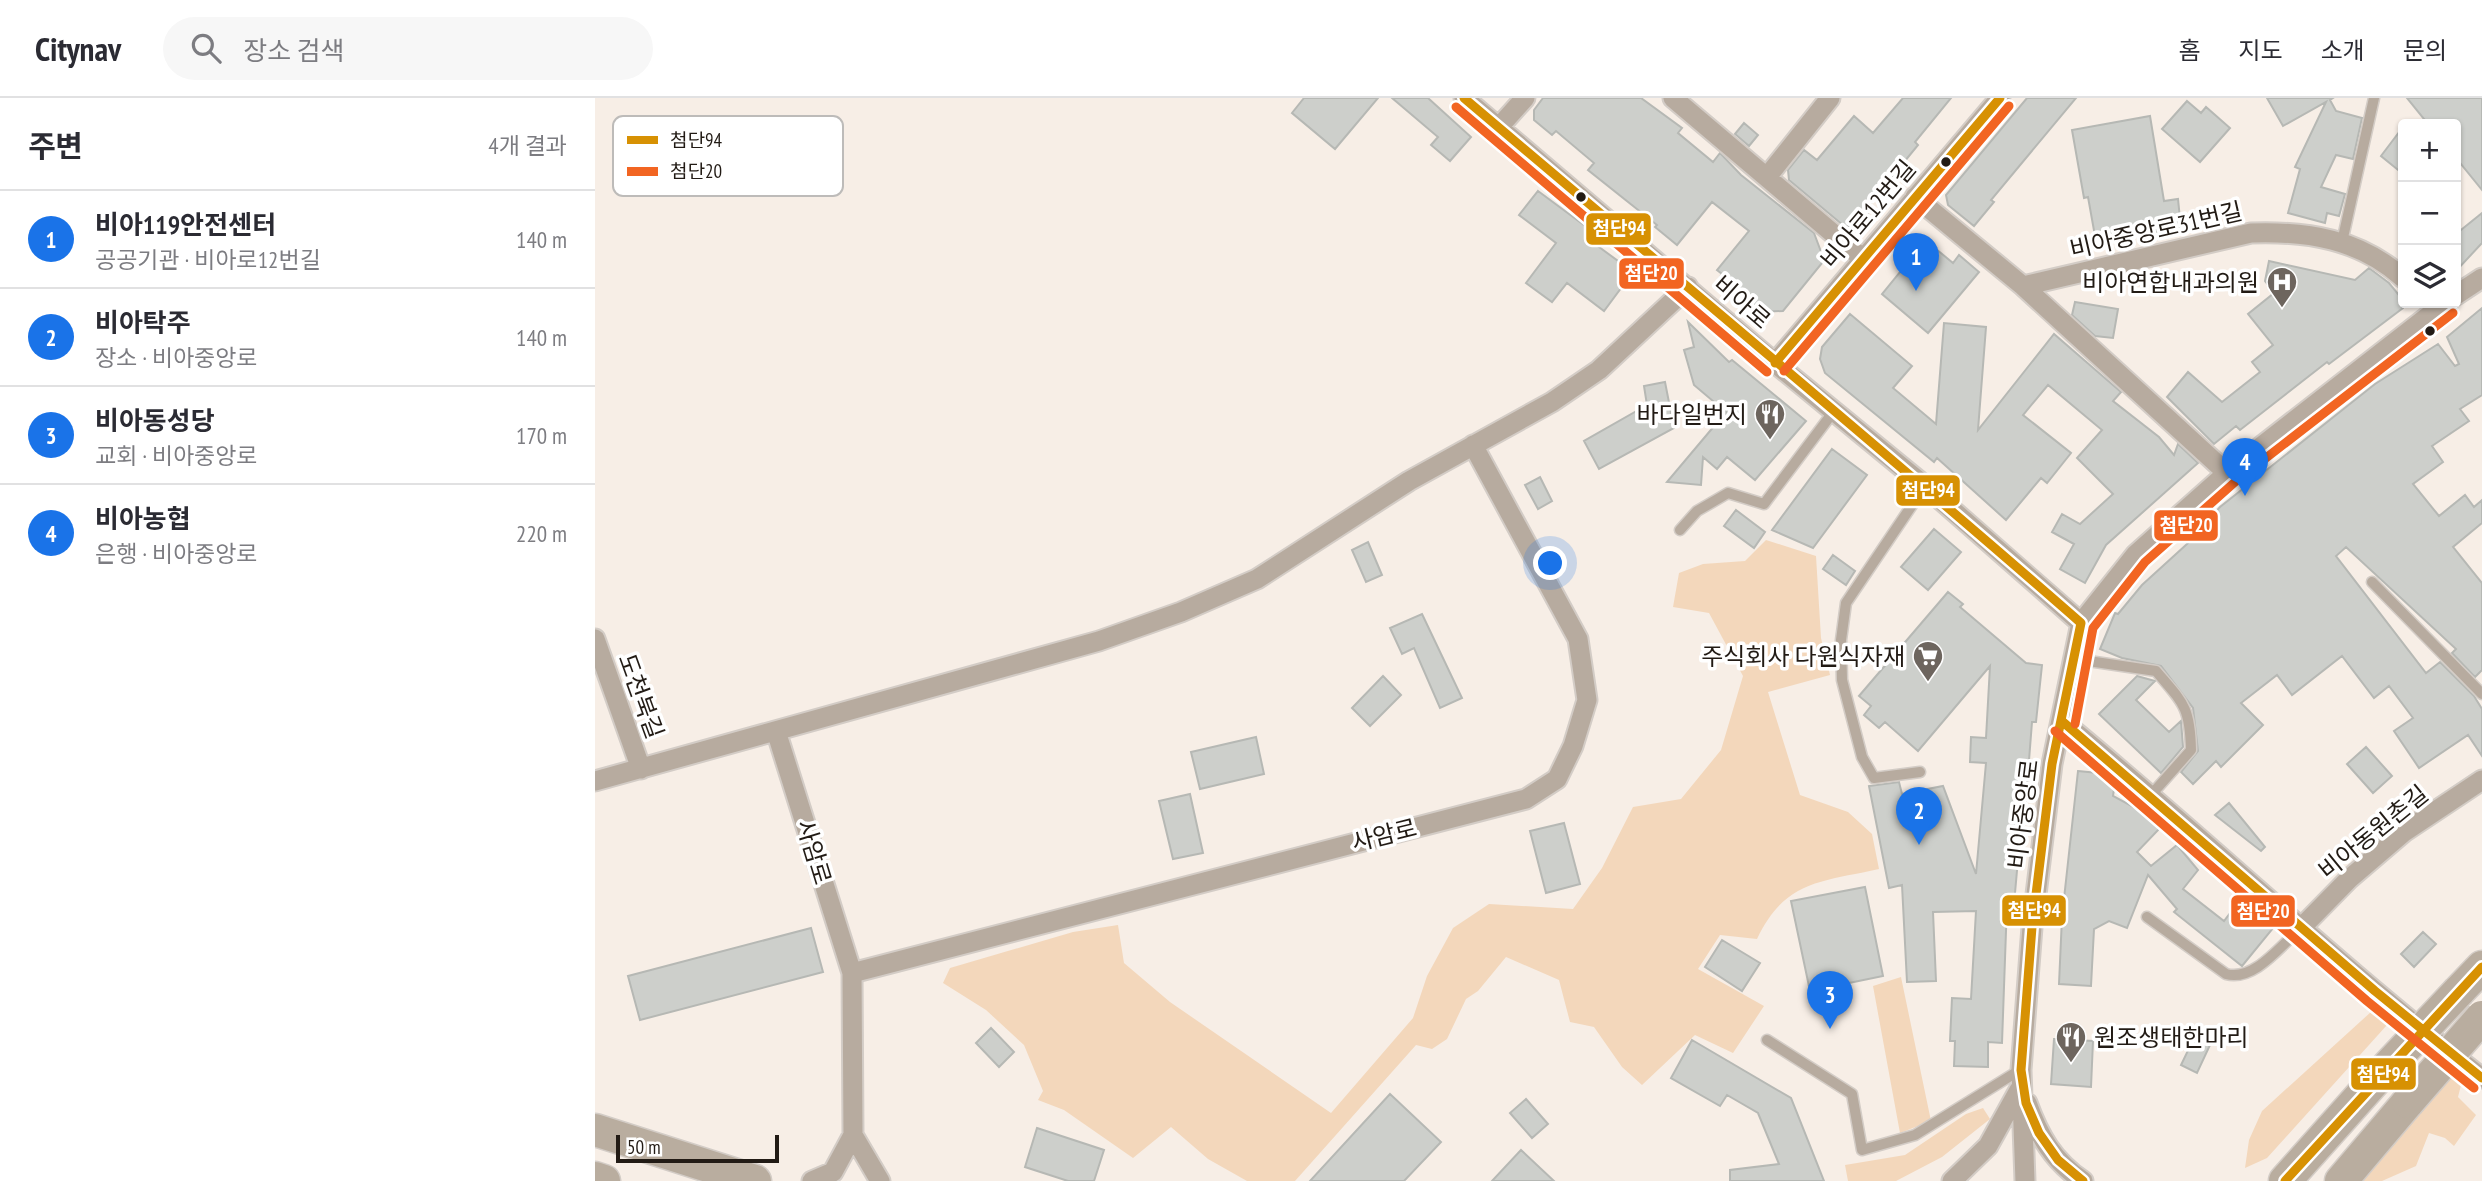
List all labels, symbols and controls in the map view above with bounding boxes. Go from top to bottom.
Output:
search box [163,17,653,80]
text: Citynav [35,27,121,70]
icon: search [187,29,225,67]
text: 장소 검색 [243,34,344,67]
text: 홈 [2178,35,2200,66]
text: 지도 [2238,35,2283,66]
text: 소개 [2321,35,2365,66]
text: 문의 [2403,35,2447,66]
legend [613,116,843,196]
map controls [2398,119,2461,308]
button: + [2398,119,2461,182]
text: 주변 [28,126,83,165]
text: 첨단94 [670,128,723,152]
text: 4개 결과 [488,131,567,160]
street label: 비아로12번길 [1815,154,1921,274]
unlabelled marker [1939,155,1953,169]
text: 첨단20 [670,159,722,183]
button: − [2398,182,2461,245]
unlabelled marker [1574,190,1588,204]
street label: 비아중앙로31번길 [2067,195,2245,265]
text: 비아119안전센터 [95,208,276,241]
line badge: 첨단94 [1585,212,1652,246]
text: 첨단94 [1592,216,1646,240]
text: 1 [46,225,57,254]
text: 140 m [516,225,567,254]
pin: 1 [1893,233,1939,291]
text: 공공기관 · 비아로12번길 [95,245,321,274]
button: layers [2398,245,2461,308]
line badge: 첨단20 [1618,257,1685,290]
text: 첨단20 [1624,261,1678,285]
hospital icon: 비아연합내과의원 [2265,265,2299,309]
place label: 비아연합내과의원 [2082,267,2259,298]
street label: 비아로 [1707,269,1777,335]
text: 비아탁주 [95,306,191,339]
text: 2 [46,323,57,352]
text: 140 m [516,323,567,352]
unlabelled marker [2423,324,2437,338]
text: 장소 · 비아중앙로 [95,343,258,372]
restaurant icon: 바다일번지 [1753,397,1787,441]
place label: 바다일번지 [1637,399,1747,430]
text: 비아동성당 [95,404,215,437]
text: 3 [46,421,57,450]
text: 170 m [516,421,567,450]
pin: 4 [2222,438,2268,496]
text: 교회 · 비아중앙로 [95,441,258,470]
line badge: 첨단94 [1895,474,1961,507]
text: 첨단94 [1901,478,1955,502]
text: 비아농협 [95,502,191,535]
line badge: 첨단20 [2153,509,2219,542]
text: 첨단20 [2159,513,2213,537]
text: 4 [46,519,57,548]
text: 220 m [516,519,567,548]
text: 은행 · 비아중앙로 [95,539,258,568]
your location [1533,546,1567,580]
supermarket icon: 주식회사 다원식자재 [1911,639,1945,683]
place label: 주식회사 다원식자재 [1701,641,1905,672]
street label: 도천북길 [611,649,671,743]
street label: 비아중앙로 [2001,757,2045,871]
street label: 비아동원촌길 [2312,778,2434,886]
pin: 2 [1896,787,1942,845]
street label: 사암로 [1348,812,1420,858]
street label: 사암로 [789,816,839,888]
line badge: 첨단94 [2001,894,2067,927]
line badge: 첨단20 [2230,894,2296,928]
text: 첨단94 [2007,898,2061,922]
text: 첨단20 [2236,899,2290,923]
pin: 3 [1807,971,1853,1029]
restaurant icon: 원조생태한마리 [2054,1020,2088,1064]
place label: 원조생태한마리 [2094,1022,2249,1053]
line badge: 첨단94 [2350,1057,2417,1091]
text: 첨단94 [2356,1062,2410,1086]
scale bar [616,1132,779,1164]
text: 50 m [627,1135,661,1159]

